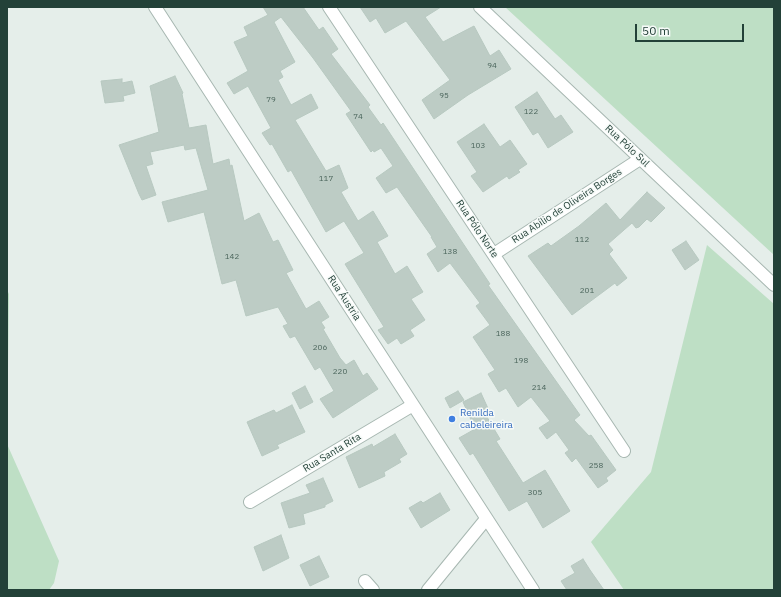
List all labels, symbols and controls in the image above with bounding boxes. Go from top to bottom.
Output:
scale bar [637,16,746,42]
text: 50 m [642,23,670,38]
house number: 94 [487,61,497,71]
house number: 95 [439,91,449,101]
house number: 79 [266,95,276,105]
house number: 122 [524,107,538,117]
house number: 74 [353,112,363,122]
street label: Rua Pólo Sul [602,122,652,170]
house number: 103 [471,141,485,151]
street label: Rua Abílio de Oliveira Borges [510,166,624,246]
house number: 117 [319,174,333,184]
street label: Rua Pólo Norte [453,198,501,260]
house number: 112 [575,235,589,245]
house number: 138 [443,247,457,257]
house number: 142 [225,252,239,262]
street label: Rua Áustria [325,273,363,323]
house number: 201 [580,286,594,296]
house number: 188 [496,329,510,339]
house number: 206 [313,343,327,353]
house number: 198 [514,356,528,366]
house number: 220 [333,367,347,377]
house number: 214 [532,383,546,393]
place label: Renilda cabeleireira [460,407,513,430]
marker: Renilda cabeleireira [447,414,457,424]
street label: Rua Santa Rita [301,431,363,475]
house number: 258 [589,461,603,471]
house number: 305 [528,488,542,498]

